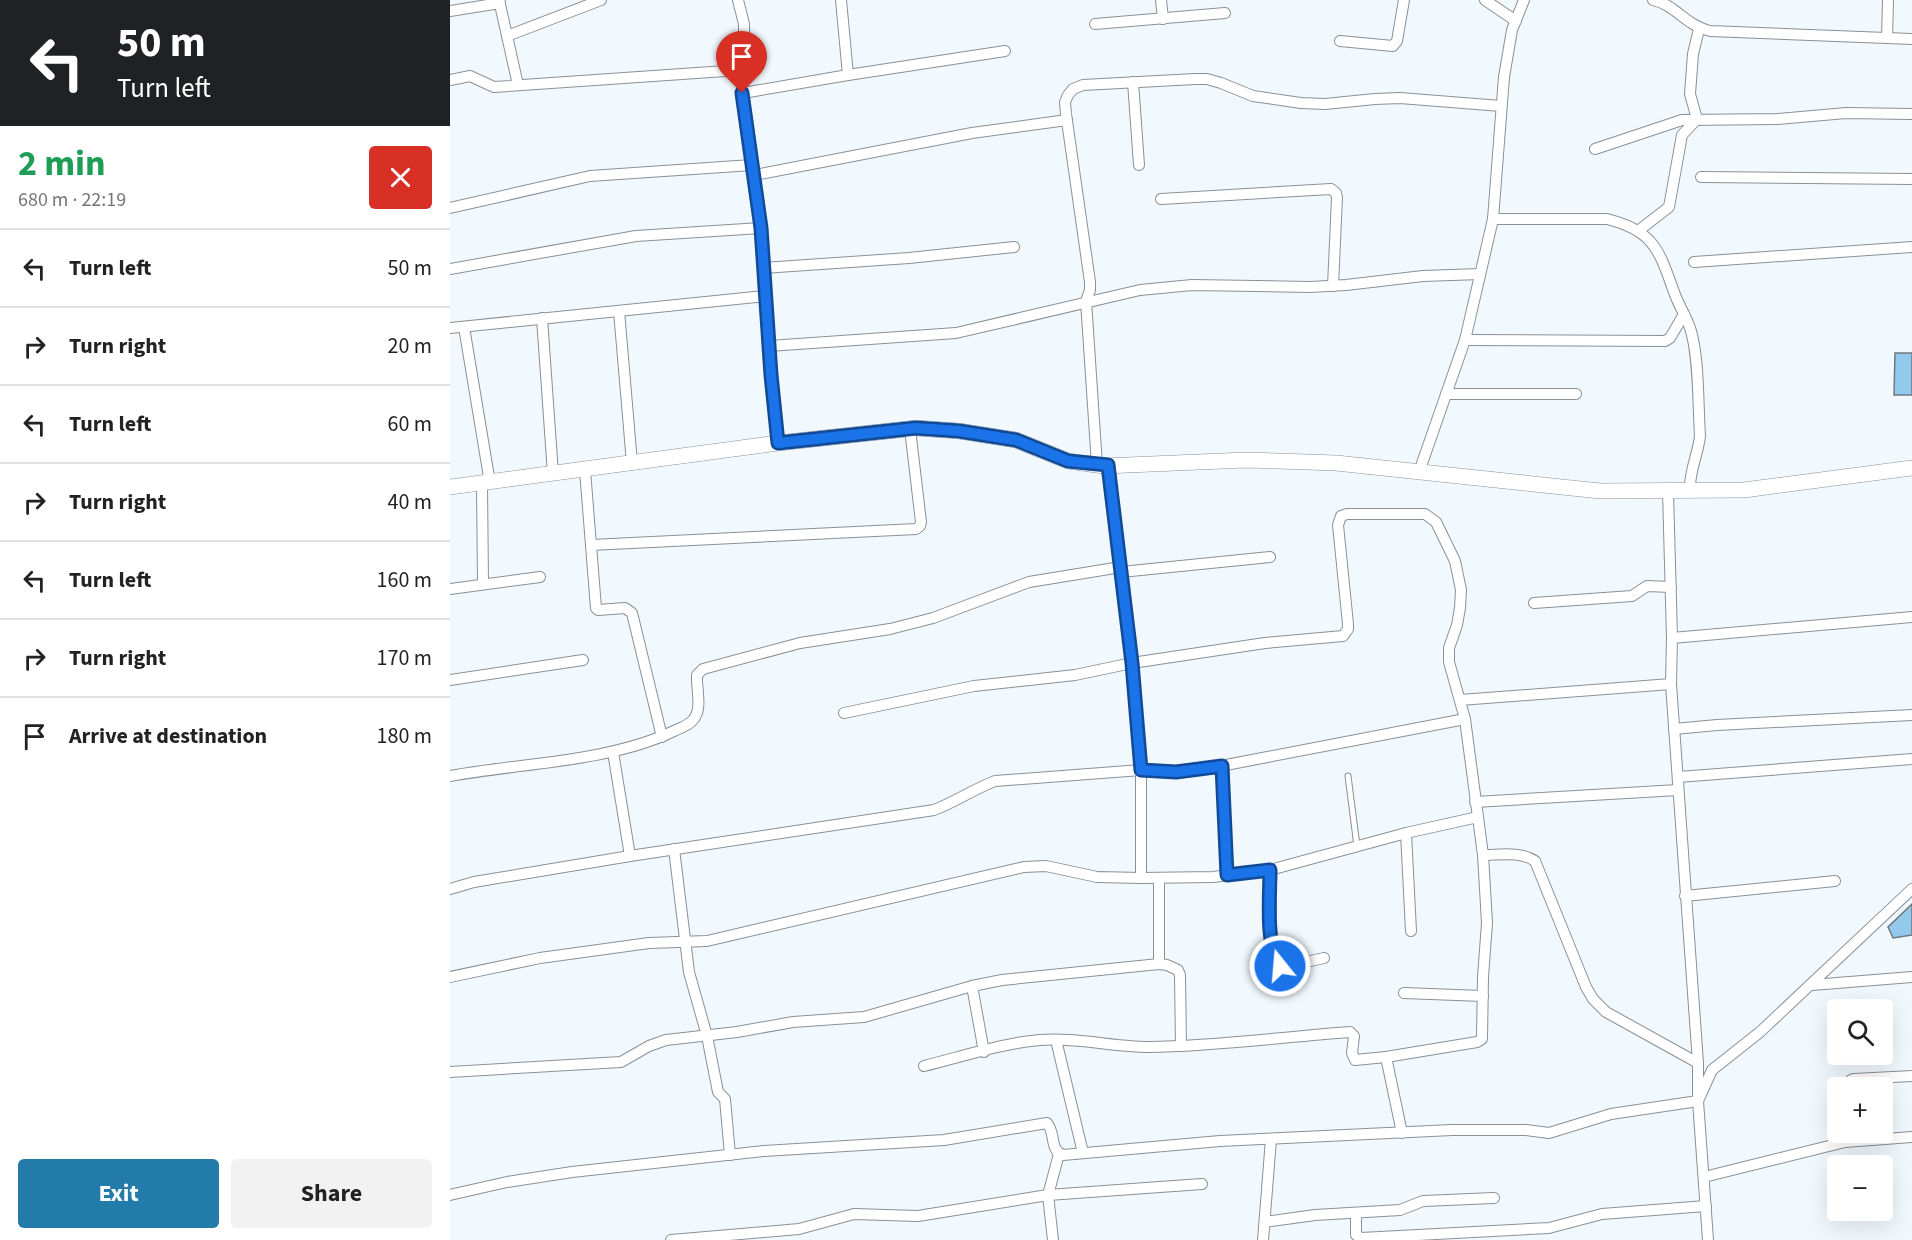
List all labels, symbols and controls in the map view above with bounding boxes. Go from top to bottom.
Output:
text: 50 m [117,13,206,73]
icon: left [18,24,96,102]
pin [716,31,767,93]
icon: arrive [725,40,758,73]
text: Turn left [117,69,211,108]
text: 2 min [18,138,106,189]
button: close [369,146,432,209]
text: 680 m · 22:19 [18,186,126,214]
icon: left [18,252,51,285]
text: Turn left [69,252,151,284]
text: 50 m [387,252,432,284]
icon: right [18,330,51,363]
text: Turn right [69,330,166,362]
text: 20 m [387,330,432,362]
icon: left [18,408,51,441]
text: Turn left [69,408,151,440]
text: 60 m [387,408,432,440]
icon: right [18,486,51,519]
text: Turn right [69,486,166,518]
text: 40 m [387,486,432,518]
icon: left [18,564,51,597]
text: Turn left [69,564,151,596]
text: 160 m [377,564,432,596]
icon: right [18,642,51,675]
text: Turn right [69,642,166,674]
text: 170 m [377,642,432,674]
icon: arrive [18,720,51,753]
text: Arrive at destination [69,720,267,752]
text: 180 m [377,720,432,752]
position arrow [1248,934,1312,998]
map controls [1827,999,1893,1221]
button: search [1827,999,1893,1065]
button: + [1827,1077,1893,1143]
button: − [1827,1155,1893,1221]
button: Exit [18,1159,219,1228]
button: Share [231,1159,432,1228]

